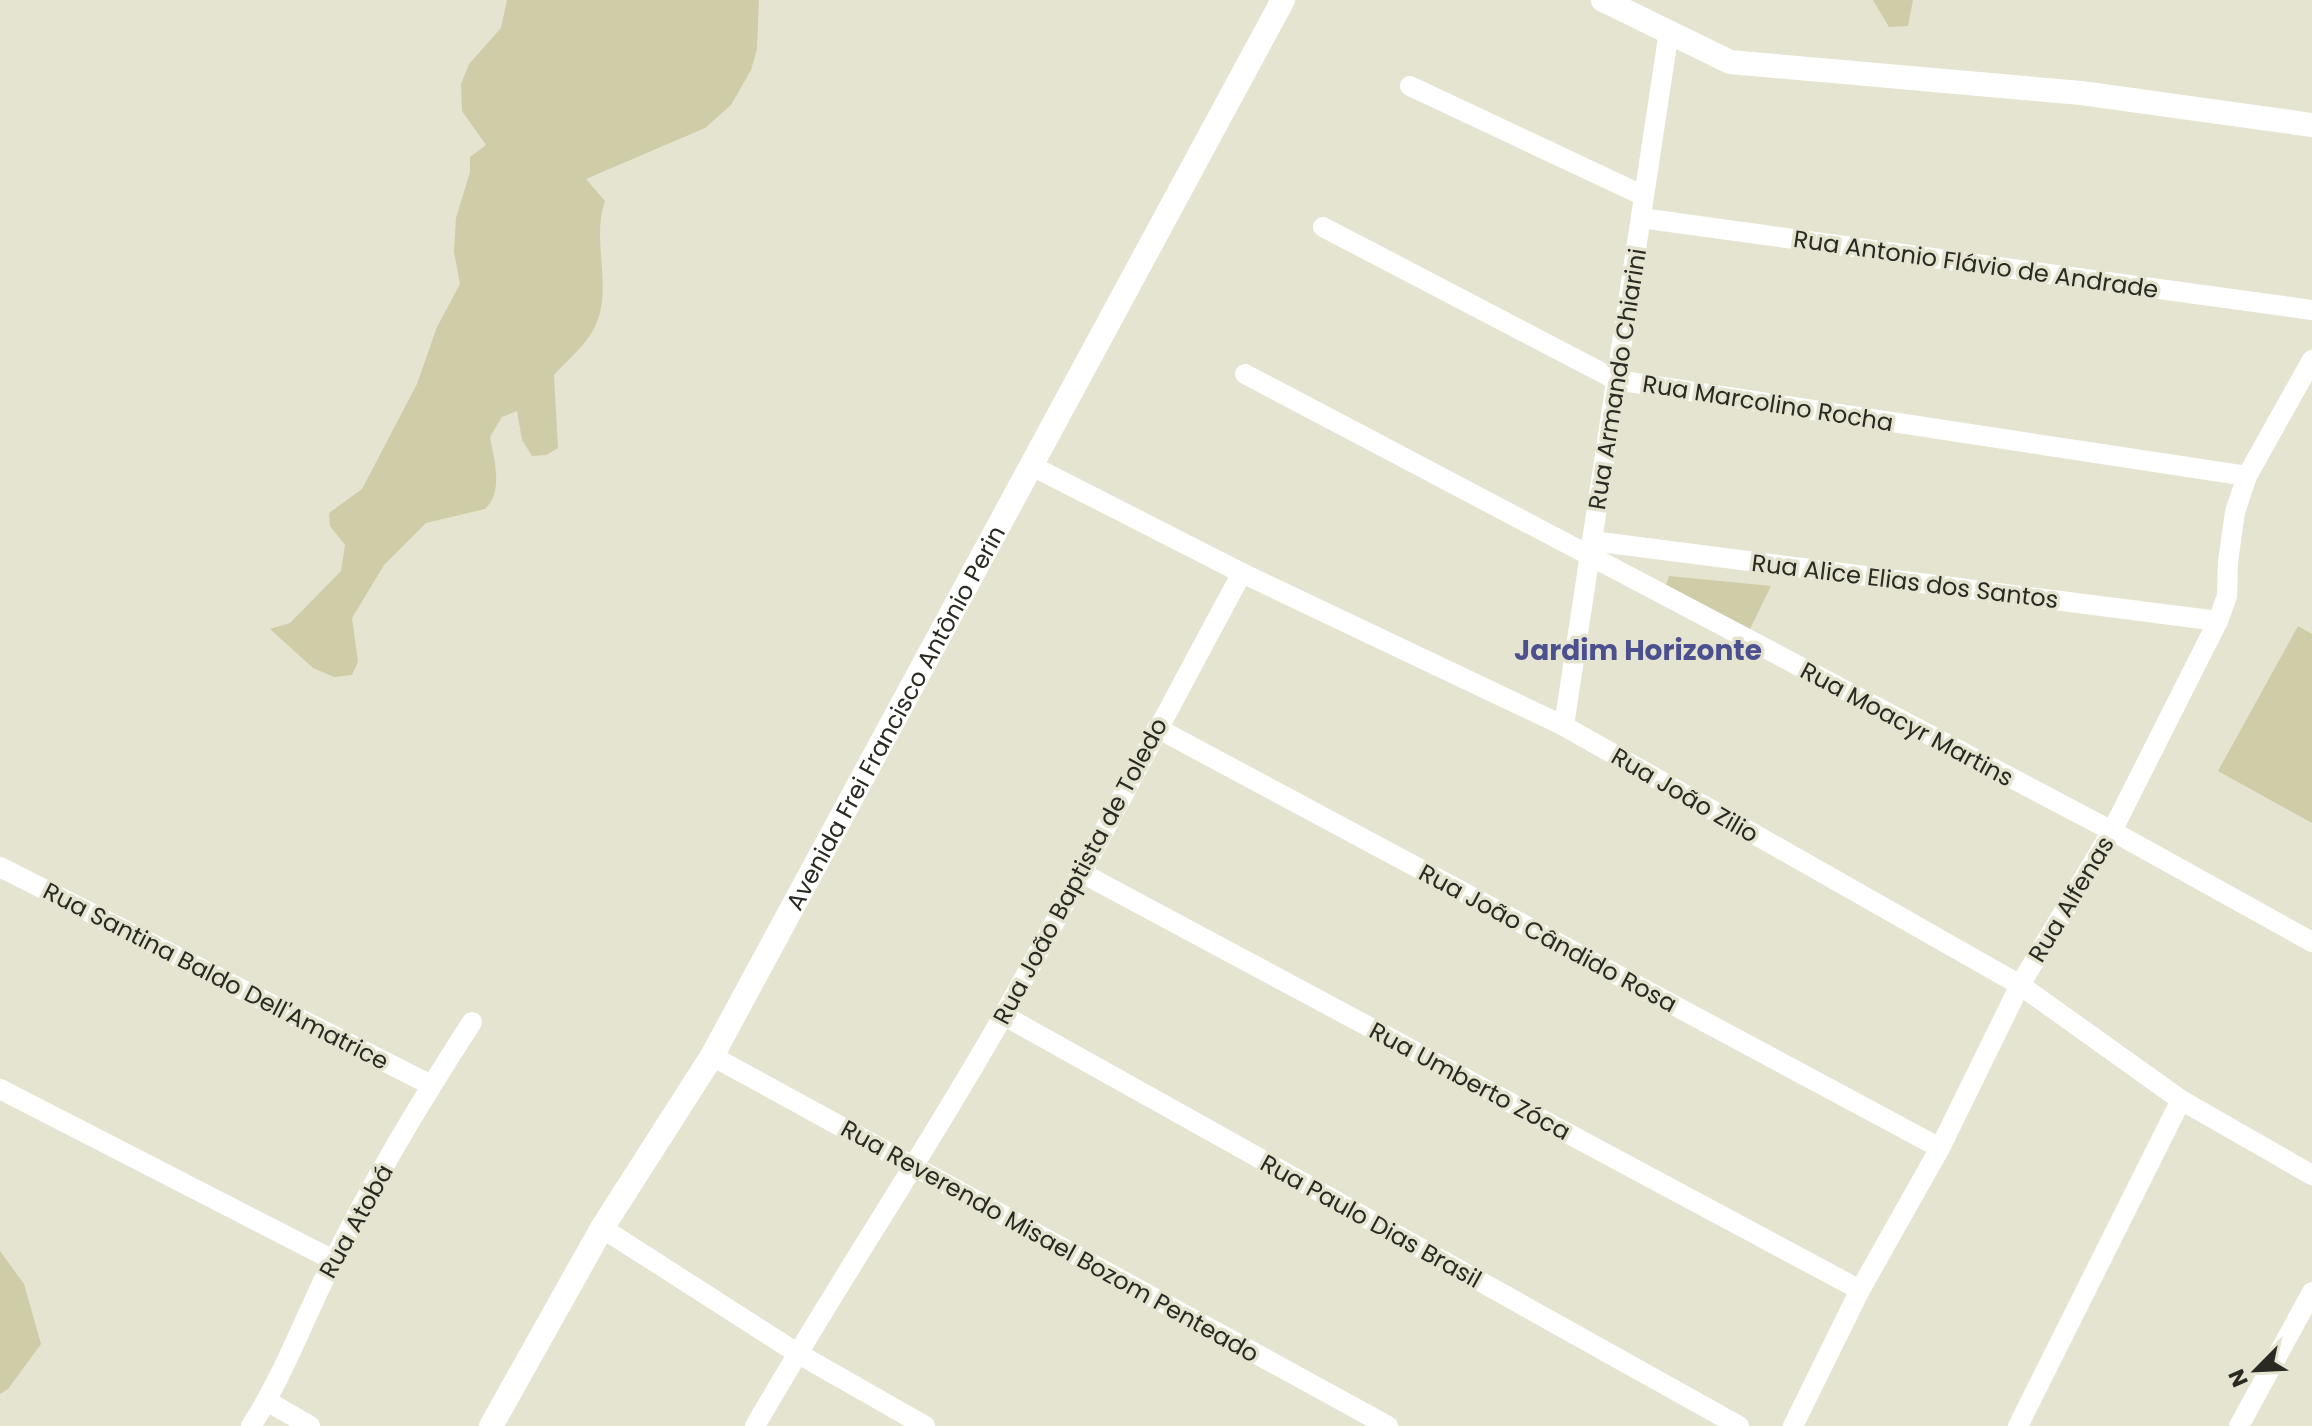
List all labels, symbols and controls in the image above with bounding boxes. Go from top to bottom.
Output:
street label: Rua Antonio Flávio de Andrade [1791,222,2161,306]
street label: Rua Armando Chiarini [1580,246,1654,512]
street label: Rua Marcolino Rocha [1640,367,1896,439]
street label: Avenida Frei Francisco Antônio Perin [778,519,1013,916]
street label: Rua Alice Elias dos Santos [1750,546,2060,616]
district label: Jardim Horizonte [1514,631,1762,670]
street label: Rua Moacyr Martins [1795,654,2019,794]
street label: Rua João Baptista de Toledo [985,712,1175,1030]
street label: Rua João Zilio [1605,740,1765,850]
street label: Rua Alfenas [2020,830,2122,968]
street label: Rua João Cândido Rosa [1413,856,1683,1020]
street label: Rua Santina Baldo Dell'Amatrice [38,874,394,1078]
street label: Rua Umberto Zóca [1364,1014,1576,1148]
street label: Rua Reverendo Misael Bozom Penteado [835,1112,1265,1370]
street label: Rua Paulo Dias Brasil [1255,1146,1487,1296]
street label: Rua Atobá [311,1158,401,1284]
north arrow [2216,1330,2296,1410]
text: N [2221,1364,2256,1392]

